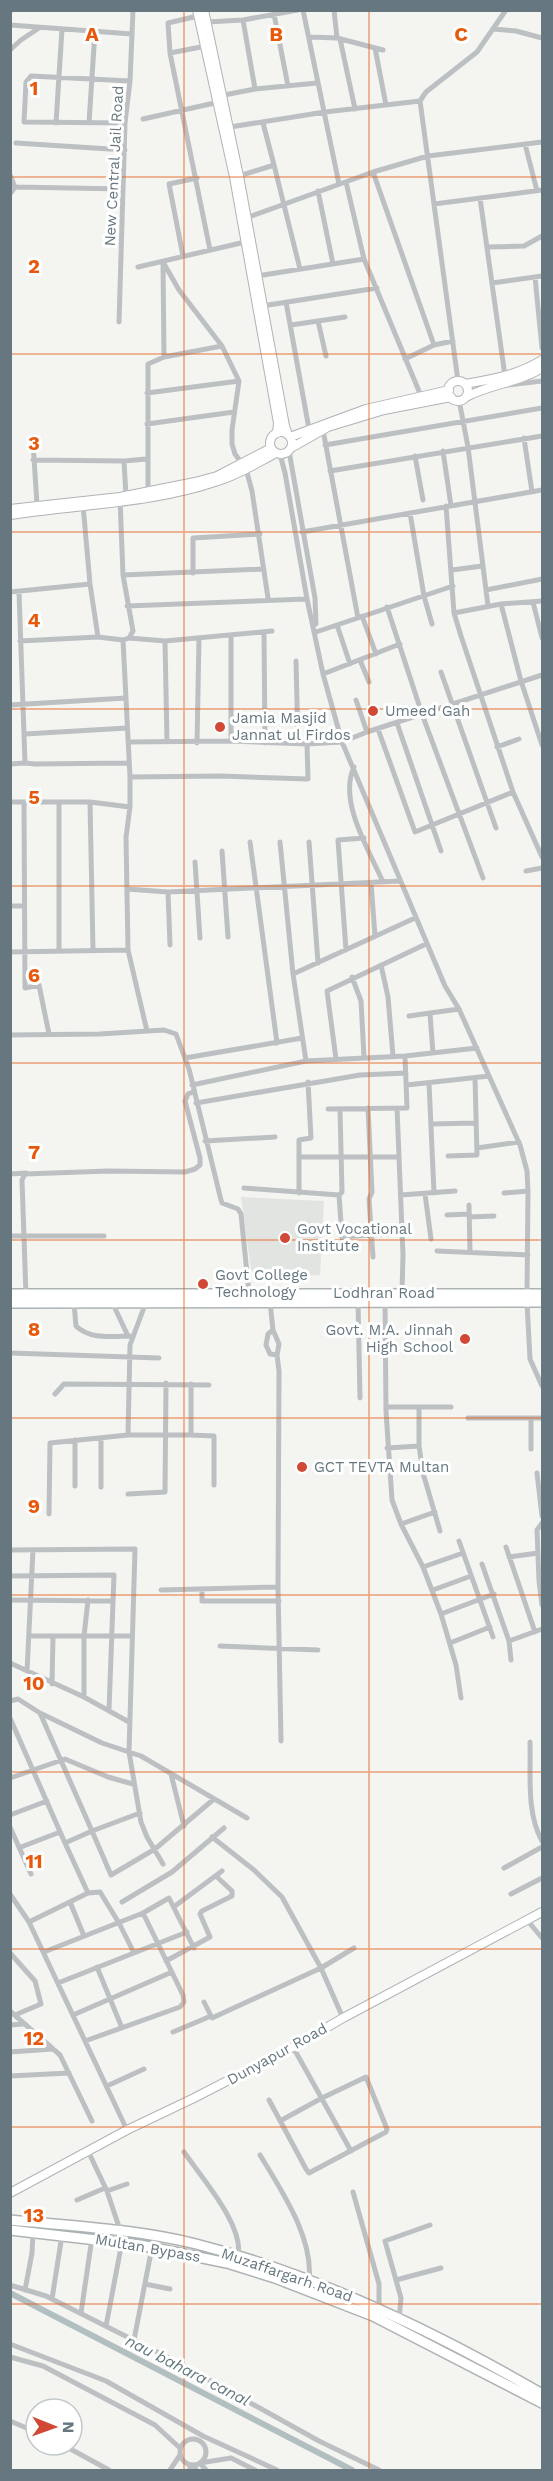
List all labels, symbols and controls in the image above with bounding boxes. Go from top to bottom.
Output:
text: A [85,22,99,46]
text: B [269,22,283,46]
text: C [454,22,468,46]
text: 1 [30,76,38,100]
street label: New Central Jail Road [101,85,127,247]
text: 2 [28,254,40,278]
text: 3 [28,431,40,455]
text: 4 [28,608,41,632]
place label: Umeed Gah [385,702,470,720]
marker: Umeed Gah [366,704,380,718]
place label: Jamia Masjid Jannat ul Firdos [232,709,351,744]
marker: Jamia Masjid Jannat ul Firdos [213,720,227,734]
text: 5 [28,785,40,809]
text: 6 [28,963,40,987]
text: 7 [28,1140,40,1164]
place label: Govt Vocational Institute [297,1220,412,1255]
marker: Govt Vocational Institute [278,1231,292,1245]
place label: Govt College Technology [215,1266,308,1301]
marker: Govt College Technology [196,1277,210,1291]
street label: Lodhran Road [333,1284,435,1302]
text: 8 [28,1317,40,1341]
place label: Govt. M.A. Jinnah High School [325,1321,453,1356]
marker: Govt. M.A. Jinnah High School [458,1332,472,1346]
place label: GCT TEVTA Multan [314,1458,449,1476]
marker: GCT TEVTA Multan [295,1460,309,1474]
text: 9 [28,1494,40,1518]
text: 10 [23,1671,45,1695]
text: 11 [25,1849,43,1873]
street label: Dunyapur Road [224,2019,330,2089]
text: 12 [24,2026,44,2050]
text: 13 [24,2203,44,2227]
street label: Multan Bypass [94,2230,202,2266]
street label: Muzaffargarh Road [219,2244,355,2306]
water label: nau bahara canal [122,2331,253,2410]
north arrow [24,2397,84,2457]
text: N [59,2421,78,2433]

